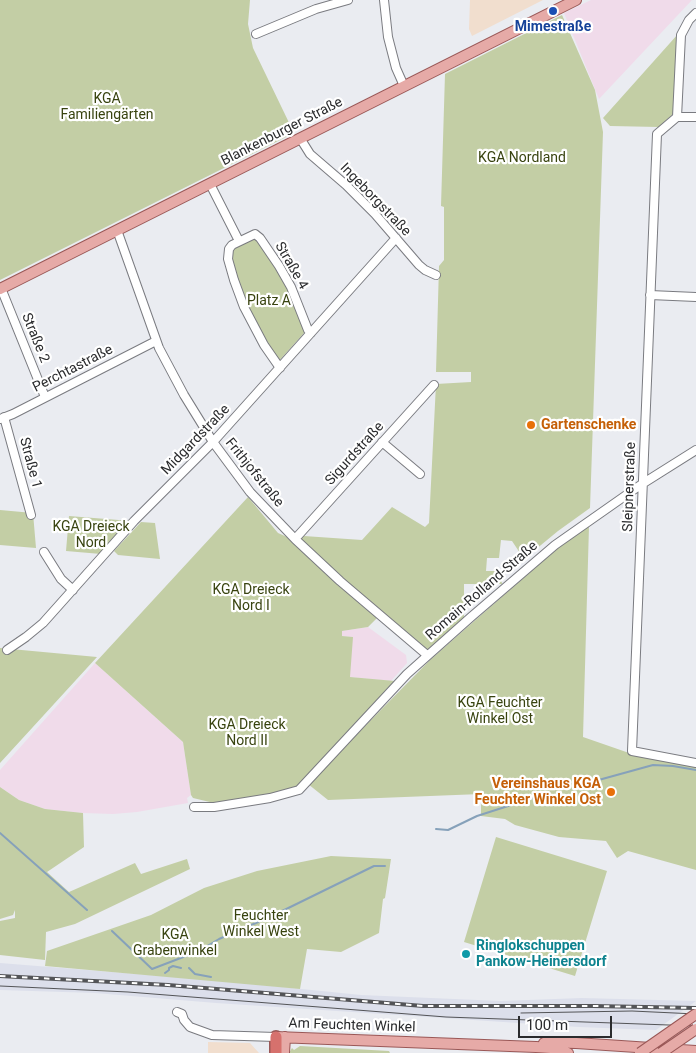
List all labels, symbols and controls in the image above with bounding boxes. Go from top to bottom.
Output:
marker: Mimestraße [547,5,559,17]
place label: Mimestraße [515,19,591,35]
park label: KGA Familiengärten [60,91,154,124]
street label: Blankenburger Straße [218,94,346,170]
park label: KGA Nordland [478,150,566,166]
street label: Ingeborgstraße [336,160,414,240]
street label: Straße 4 [271,239,311,293]
park label: Platz A [247,293,291,309]
street label: Straße 2 [17,311,53,365]
street label: Perchtastraße [30,342,116,396]
street label: Midgardstraße [158,401,234,479]
place label: Gartenschenke [541,417,636,433]
street label: Sigurdstraße [322,419,388,489]
marker: Gartenschenke [525,419,537,431]
street label: Frithjofstraße [221,435,287,511]
street label: Straße 1 [15,436,45,490]
street label: Sleipnerstraße [620,442,640,532]
park label: KGA Dreieck Nord [52,519,130,552]
street label: Romain-Rolland-Straße [423,538,541,644]
park label: KGA Dreieck Nord I [212,582,290,614]
park label: KGA Feuchter Winkel Ost [457,695,543,728]
park label: KGA Dreieck Nord II [208,717,286,750]
place label: Vereinshaus KGA Feuchter Winkel Ost [475,776,601,809]
marker: Vereinshaus KGA Feuchter Winkel Ost [605,786,617,798]
park label: Feuchter Winkel West [223,908,299,940]
park label: KGA Grabenwinkel [133,927,217,960]
place label: Ringlokschuppen Pankow-Heinersdorf [476,938,606,970]
marker: Ringlokschuppen Pankow-Heinersdorf [460,948,472,960]
scale bar [521,1006,615,1038]
street label: Am Feuchten Winkel [288,1015,416,1037]
text: 100 m [526,1016,568,1034]

